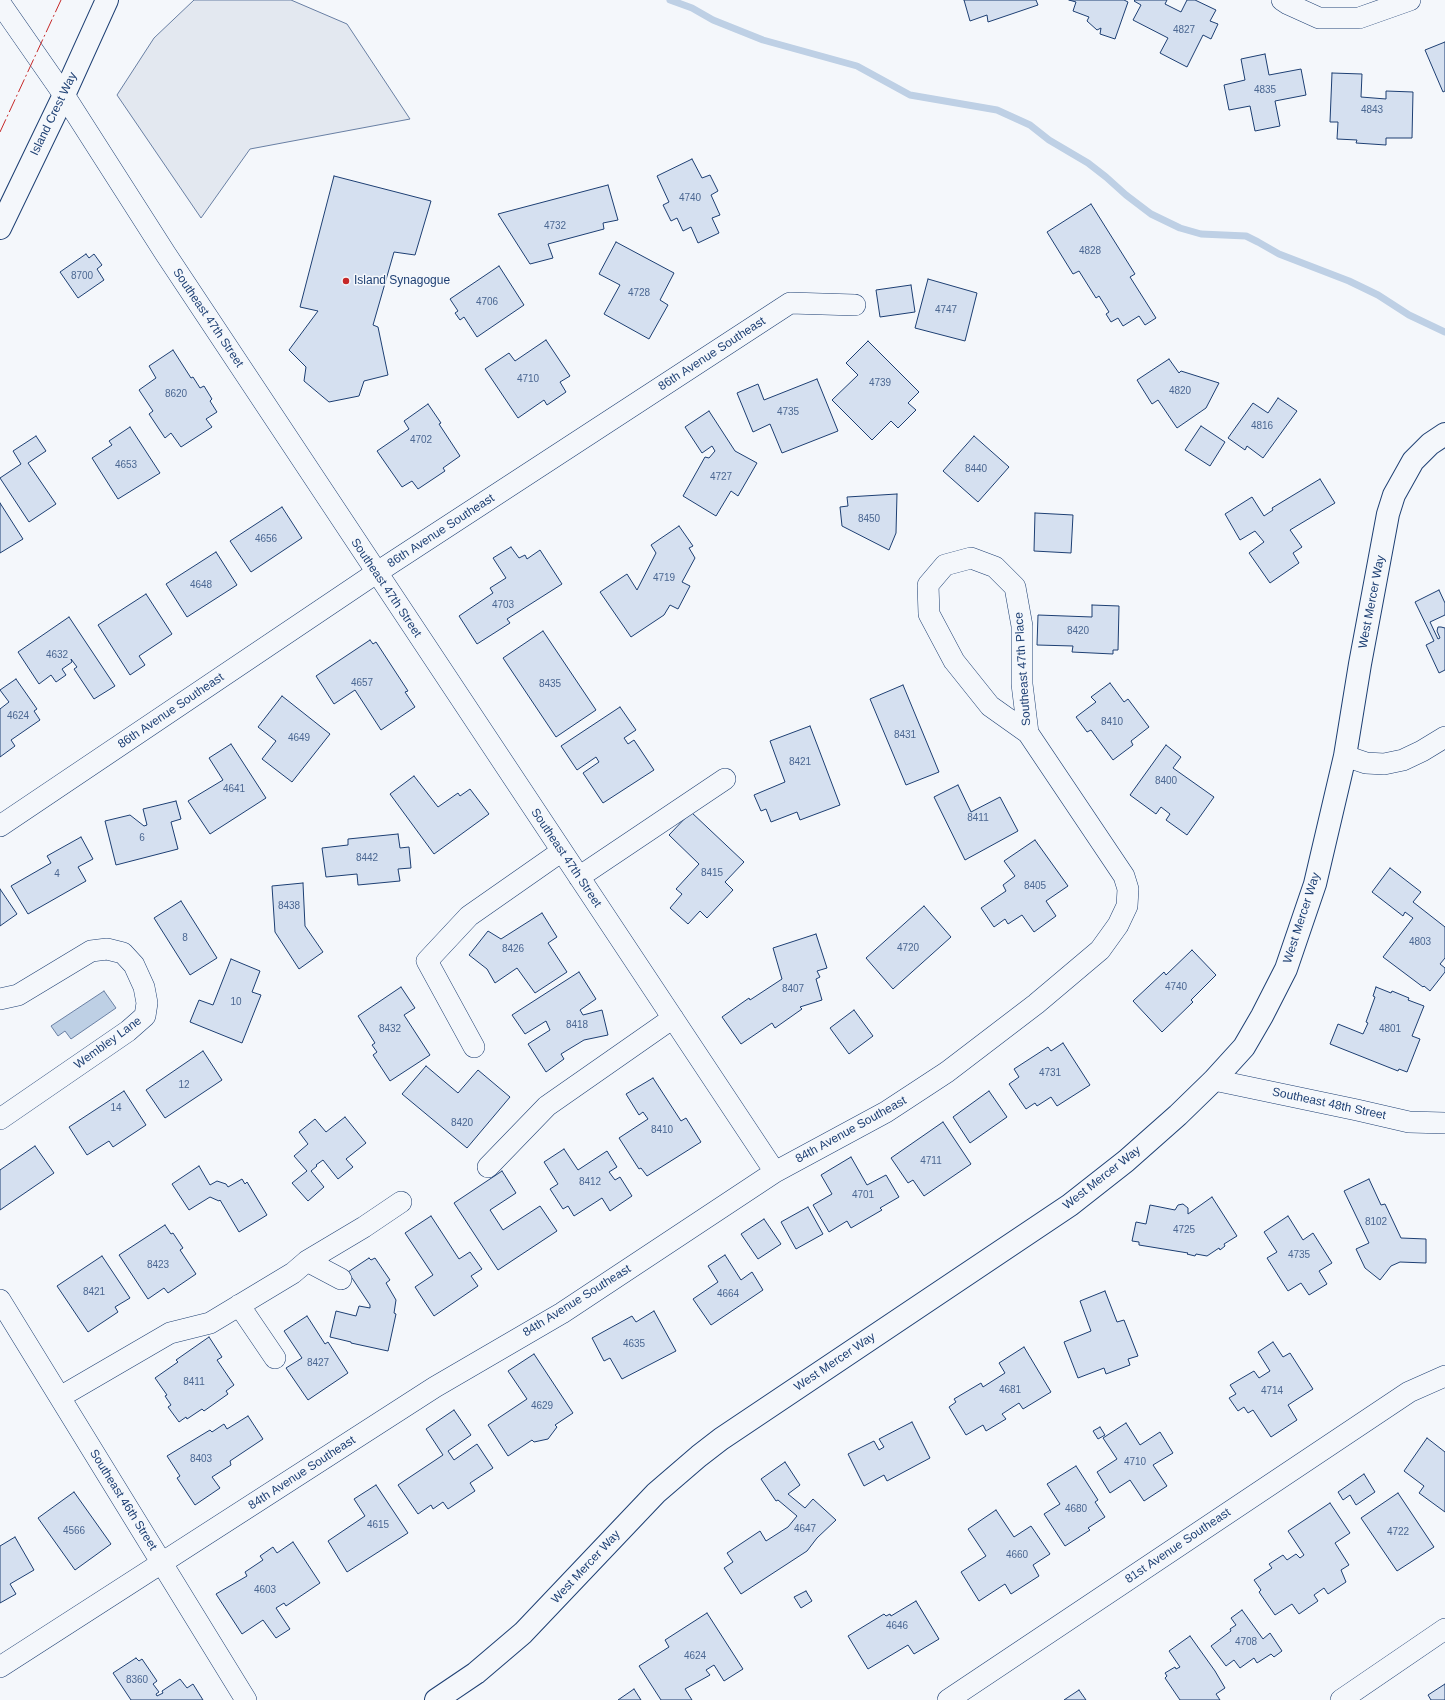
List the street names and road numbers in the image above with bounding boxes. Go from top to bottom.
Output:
street label: Island Crest Way [28,70,80,158]
street label: Southeast 47th Street [170,266,246,370]
street label: 86th Avenue Southeast [656,314,768,394]
street label: 86th Avenue Southeast [385,491,497,571]
street label: Southeast 47th Street [348,536,424,640]
street label: West Mercer Way [1356,554,1388,650]
street label: Southeast 47th Place [1012,612,1034,726]
street label: 86th Avenue Southeast [115,670,227,752]
street label: Southeast 47th Street [528,806,604,910]
street label: West Mercer Way [1281,871,1323,965]
street label: Wembley Lane [71,1014,145,1072]
street label: Southeast 48th Street [1271,1085,1387,1123]
street label: 84th Avenue Southeast [793,1094,909,1166]
street label: West Mercer Way [1060,1143,1144,1213]
street label: 84th Avenue Southeast [520,1262,634,1340]
street label: West Mercer Way [792,1330,878,1394]
street label: 84th Avenue Southeast [246,1433,358,1513]
street label: Southeast 46th Street [86,1447,160,1553]
street label: 81st Avenue Southeast [1123,1505,1233,1587]
street label: West Mercer Way [548,1527,624,1607]

